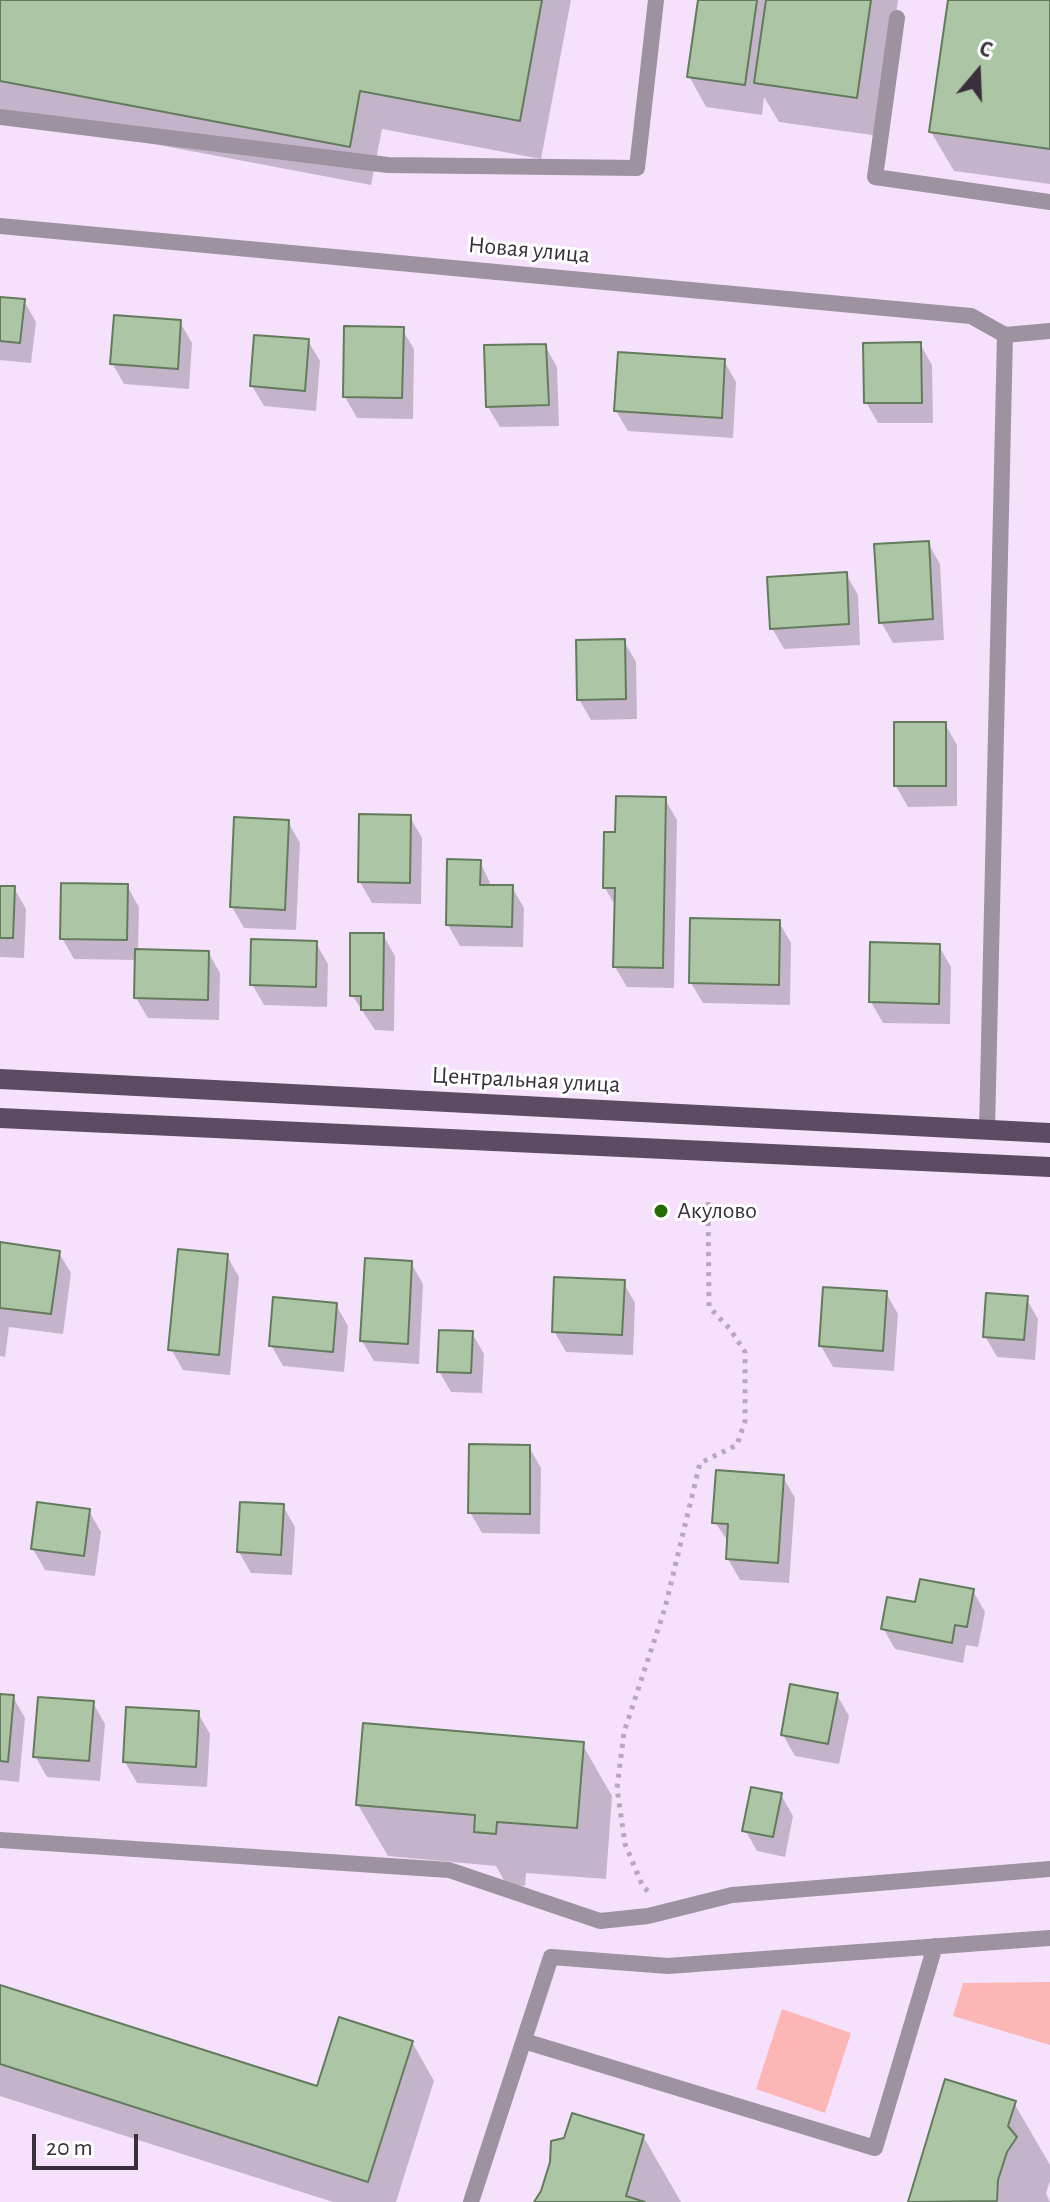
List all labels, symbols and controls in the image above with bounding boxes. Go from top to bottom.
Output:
north arrow [938,32,1018,112]
text: С [976,37,995,62]
street label: Новая улица [467,230,591,270]
street label: Центральная улица [431,1061,621,1099]
place label: Акулово [677,1197,757,1225]
marker: Акулово [652,1202,670,1220]
scale bar [36,2118,142,2168]
text: 20 m [46,2136,93,2160]

